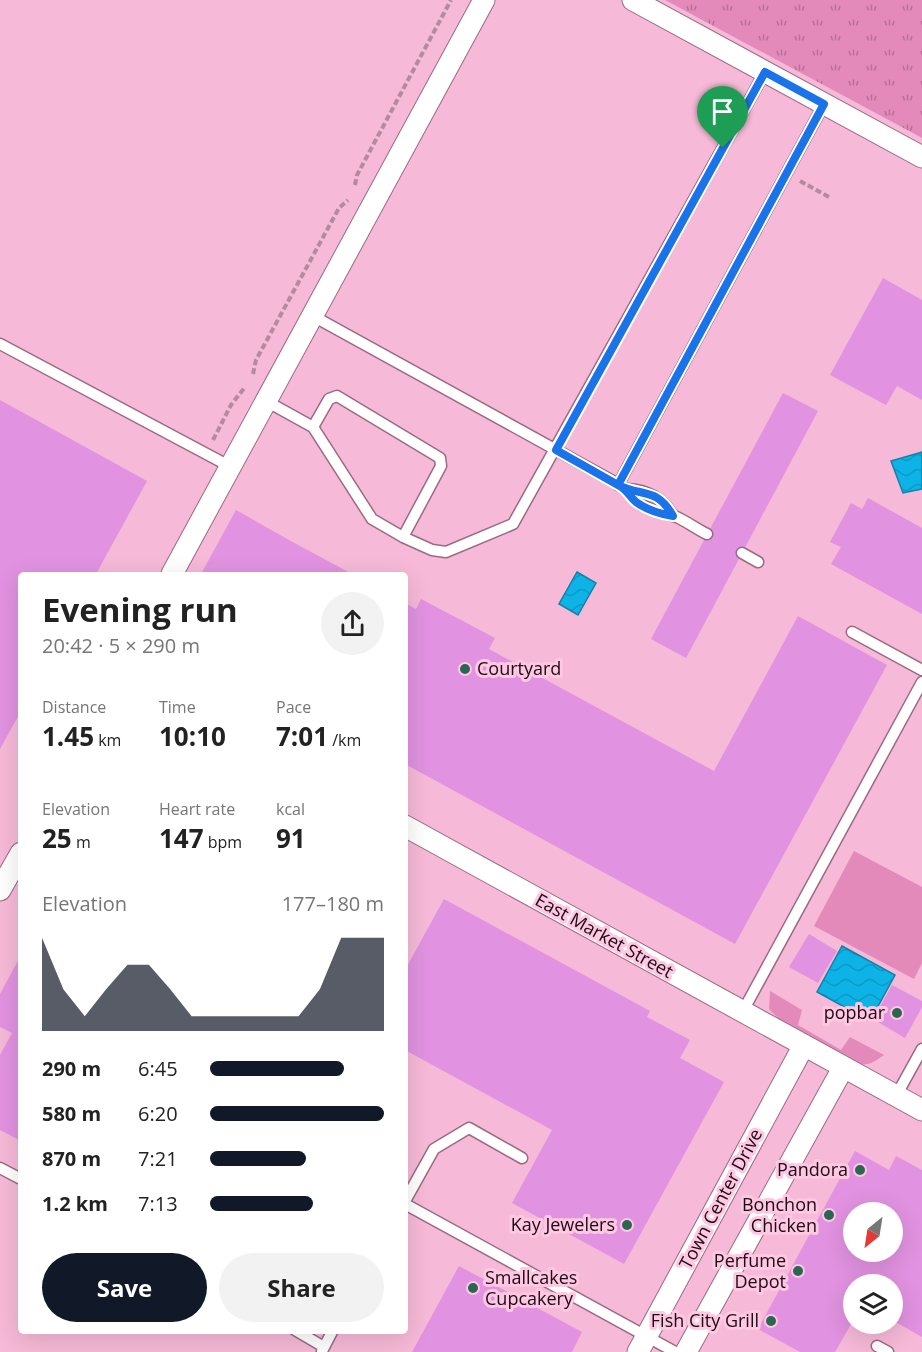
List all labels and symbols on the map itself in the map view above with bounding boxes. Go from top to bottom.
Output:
pin [697,86,748,148]
place label: Courtyard [477,656,561,680]
marker: Courtyard [458,662,472,676]
street label: East Market Street [531,887,678,983]
place label: popbar [824,1000,886,1024]
marker: popbar [890,1006,904,1020]
street label: Town Center Drive [673,1124,767,1273]
place label: Pandora [777,1157,848,1181]
marker: Pandora [853,1163,867,1177]
place label: Bonchon Chicken [742,1192,817,1237]
north arrow [843,1202,903,1262]
marker: Bonchon Chicken [822,1208,836,1222]
place label: Kay Jewelers [511,1212,615,1236]
marker: Kay Jewelers [620,1218,634,1232]
place label: Perfume Depot [714,1248,786,1293]
marker: Perfume Depot [791,1264,805,1278]
place label: Smallcakes Cupcakery [485,1265,577,1310]
marker: Smallcakes Cupcakery [466,1281,480,1295]
place label: Fish City Grill [651,1308,759,1332]
marker: Fish City Grill [764,1314,778,1328]

